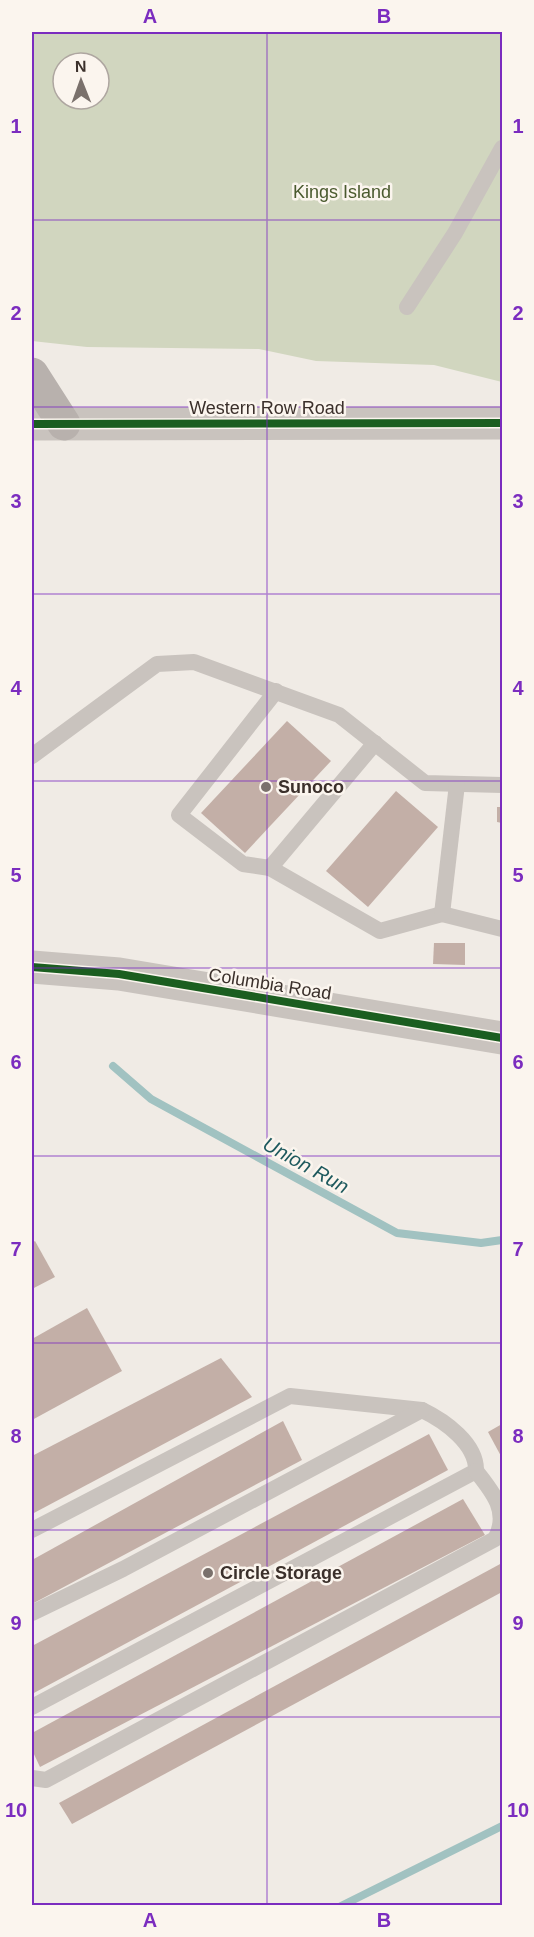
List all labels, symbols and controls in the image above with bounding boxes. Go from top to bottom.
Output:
text: A [143,5,157,27]
text: B [377,5,391,27]
north arrow [51,51,111,111]
text: N [75,58,87,75]
text: 1 [10,115,22,137]
text: 1 [512,115,524,137]
park label: Kings Island [293,182,391,202]
text: 2 [10,302,22,324]
text: 2 [512,302,524,324]
street label: Western Row Road [189,398,345,418]
text: 3 [10,490,22,512]
text: 3 [512,490,524,512]
text: 4 [10,677,22,699]
text: 4 [512,677,524,699]
place label: Sunoco [278,777,344,797]
marker: Sunoco [259,780,273,794]
text: 5 [10,864,22,886]
text: 5 [512,864,524,886]
street label: Columbia Road [207,964,333,1004]
text: 6 [10,1051,22,1073]
text: 6 [512,1051,524,1073]
water label: Union Run [259,1132,353,1198]
text: 7 [10,1238,22,1260]
text: 7 [512,1238,524,1260]
text: 8 [10,1425,22,1447]
text: 8 [512,1425,524,1447]
place label: Circle Storage [220,1563,342,1583]
marker: Circle Storage [201,1566,215,1580]
text: 9 [10,1612,22,1634]
text: 9 [512,1612,524,1634]
text: 10 [5,1799,27,1821]
text: 10 [507,1799,529,1821]
text: A [143,1909,157,1931]
text: B [377,1909,391,1931]

